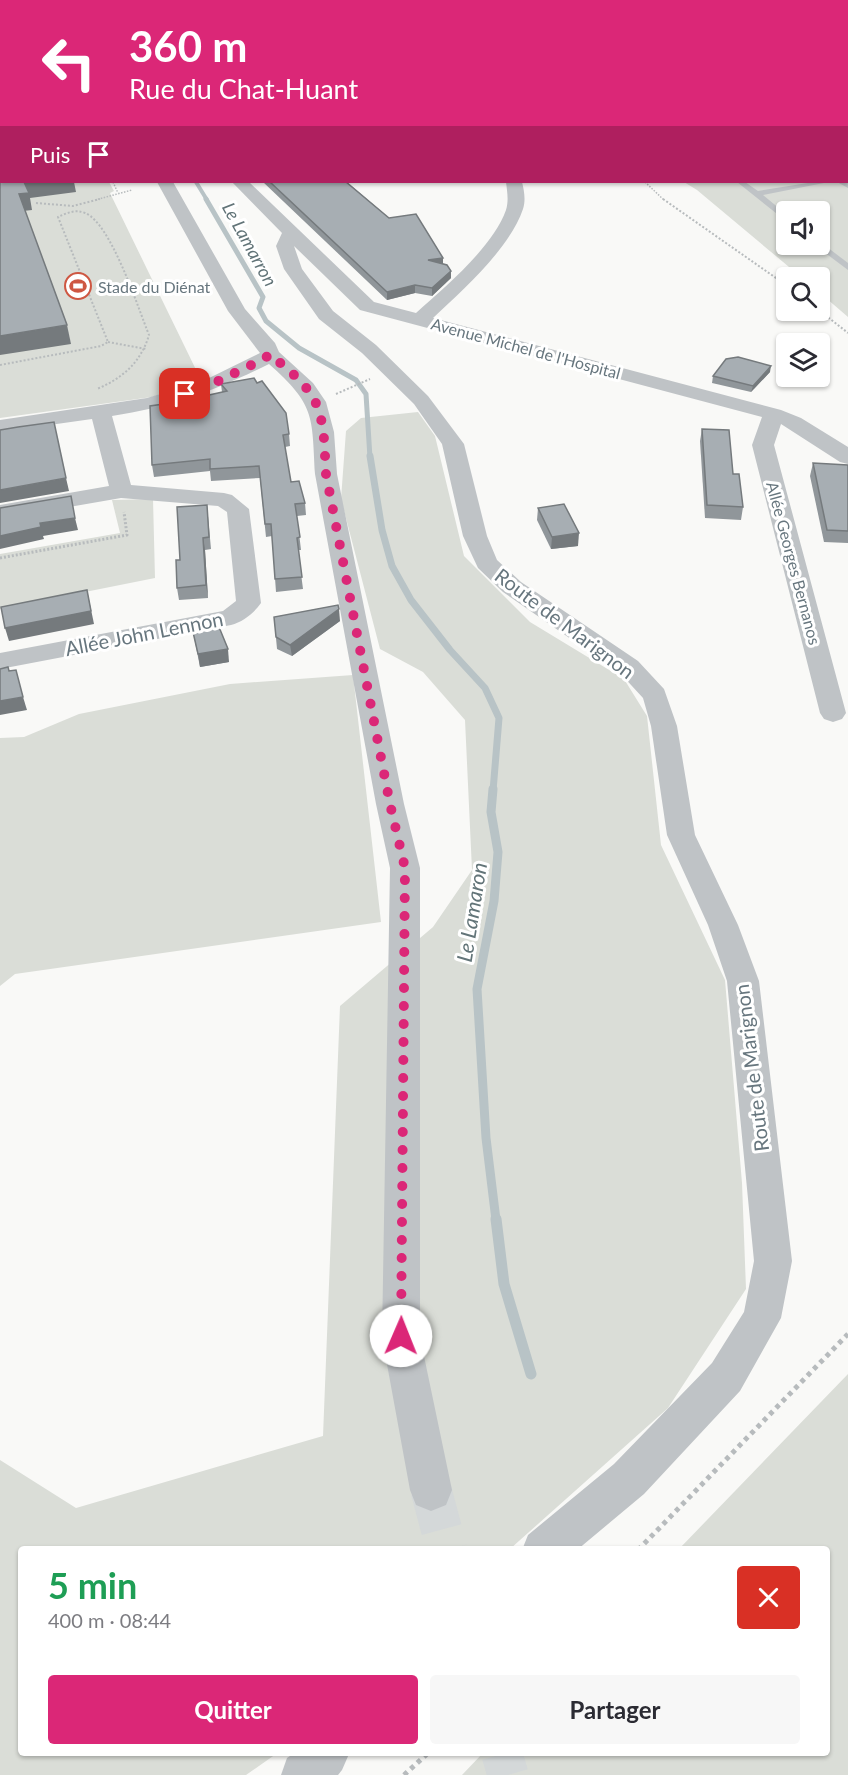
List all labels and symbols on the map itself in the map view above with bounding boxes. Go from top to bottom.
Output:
water label: Le Lamarron [218,198,282,290]
sports icon: Stade du Diénat [63,271,93,301]
place label: Stade du Diénat [98,277,211,296]
street label: Avenue Michel de l'Hospital [429,314,623,382]
pin [159,368,210,419]
street label: Allée Georges Bernanos [763,479,825,647]
street label: Route de Marignon [491,563,639,683]
street label: Allée John Lennon [63,606,225,660]
water label: Le Lamaron [451,860,491,964]
street label: Route de Marignon [729,983,773,1153]
position arrow [369,1304,433,1368]

